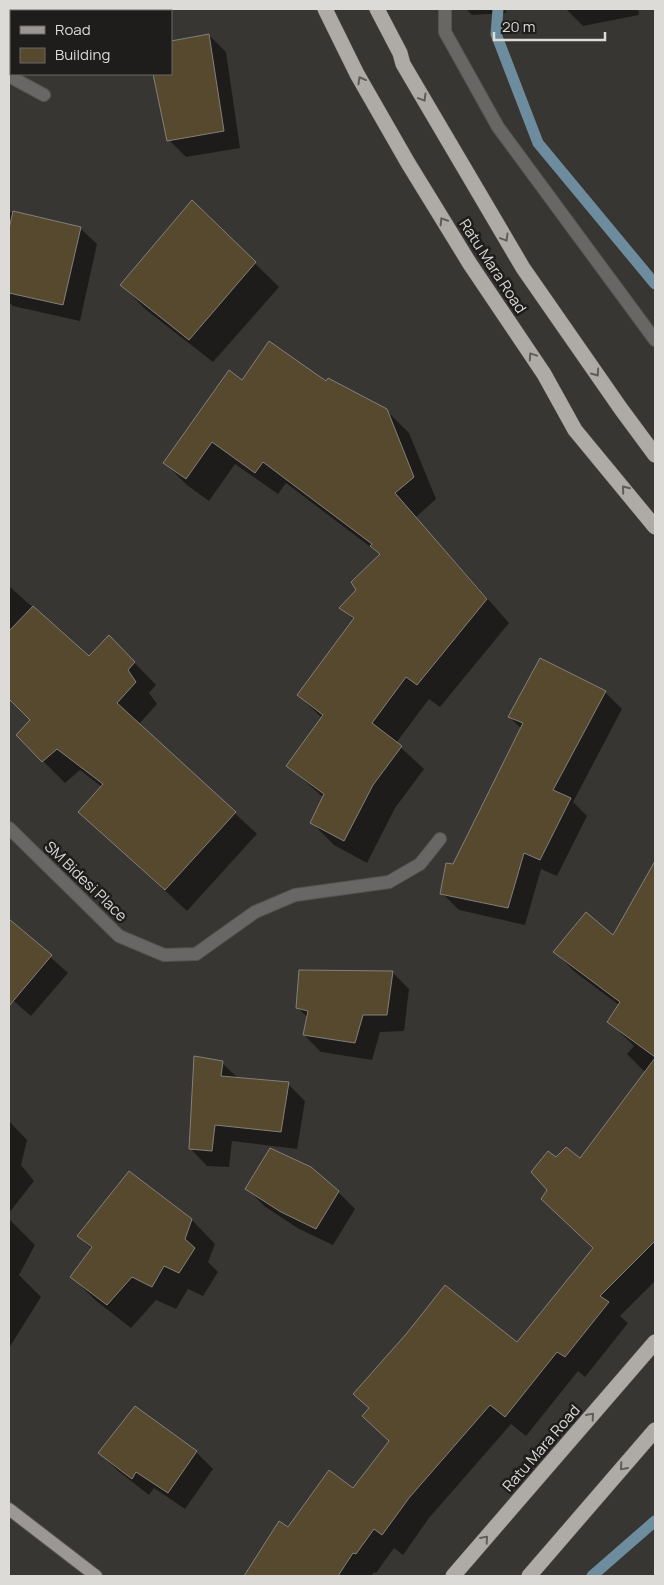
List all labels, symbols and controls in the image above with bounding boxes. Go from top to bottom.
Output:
legend [10,10,172,75]
scale bar [494,10,605,42]
text: 20 m [502,16,535,37]
text: Road [55,19,91,40]
text: Building [55,44,110,65]
one-way arrow [357,77,367,86]
one-way arrow [416,93,426,102]
street label: Ratu Mara Road [455,215,531,317]
one-way arrow [439,217,449,226]
one-way arrow [499,233,509,242]
one-way arrow [529,353,538,362]
one-way arrow [590,367,599,377]
one-way arrow [622,486,630,495]
street label: SM Bidesi Place [40,836,132,926]
street label: Ratu Mara Road [497,1400,585,1496]
one-way arrow [585,1413,594,1422]
one-way arrow [621,1461,629,1470]
one-way arrow [479,1536,488,1545]

